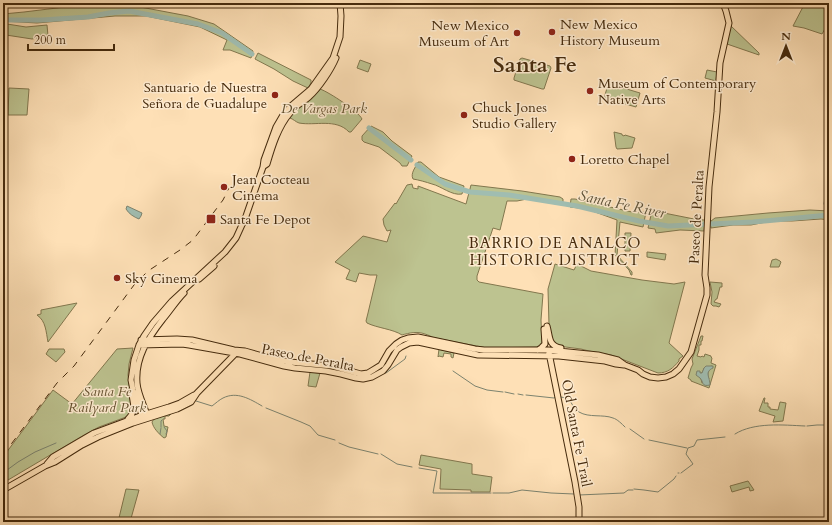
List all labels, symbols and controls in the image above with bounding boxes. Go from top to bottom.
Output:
place label: New Mexico History Museum [560,15,660,50]
place label: New Mexico Museum of Art [419,16,510,51]
scale bar [28,26,114,52]
north arrow [766,26,806,66]
marker: New Mexico History Museum [547,27,557,37]
marker: New Mexico Museum of Art [512,28,522,38]
text: N [781,29,791,44]
text: 200 m [34,32,67,48]
district label: Santa Fe [493,50,577,80]
place label: Museum of Contemporary Native Arts [598,74,757,109]
place label: Santuario de Nuestra Señora de Guadalupe [142,78,267,113]
marker: Museum of Contemporary Native Arts [585,86,595,96]
marker: Santuario de Nuestra Señora de Guadalupe [270,90,280,100]
place label: Chuck Jones Studio Gallery [472,98,558,133]
park label: De Vargas Park [281,99,367,118]
marker: Chuck Jones Studio Gallery [459,110,469,120]
place label: Loretto Chapel [580,150,670,169]
marker: Loretto Chapel [567,154,577,164]
place label: Jean Cocteau Cinema [230,170,310,205]
street label: Paseo de Peralta [685,170,708,265]
marker: Jean Cocteau Cinema [219,182,229,192]
water label: Santa Fe River [577,185,668,223]
place label: Santa Fe Depot [220,210,311,229]
marker: Santa Fe Depot [205,213,217,225]
district label: BARRIO DE ANALCO HISTORIC DISTRICT [469,233,641,270]
place label: Sky Cinema [125,269,198,288]
marker: Sky Cinema [112,273,122,283]
street label: Paseo de Peralta [260,339,356,376]
street label: Old Santa Fe Trail [557,378,596,489]
park label: Santa Fe Railyard Park [68,382,146,417]

